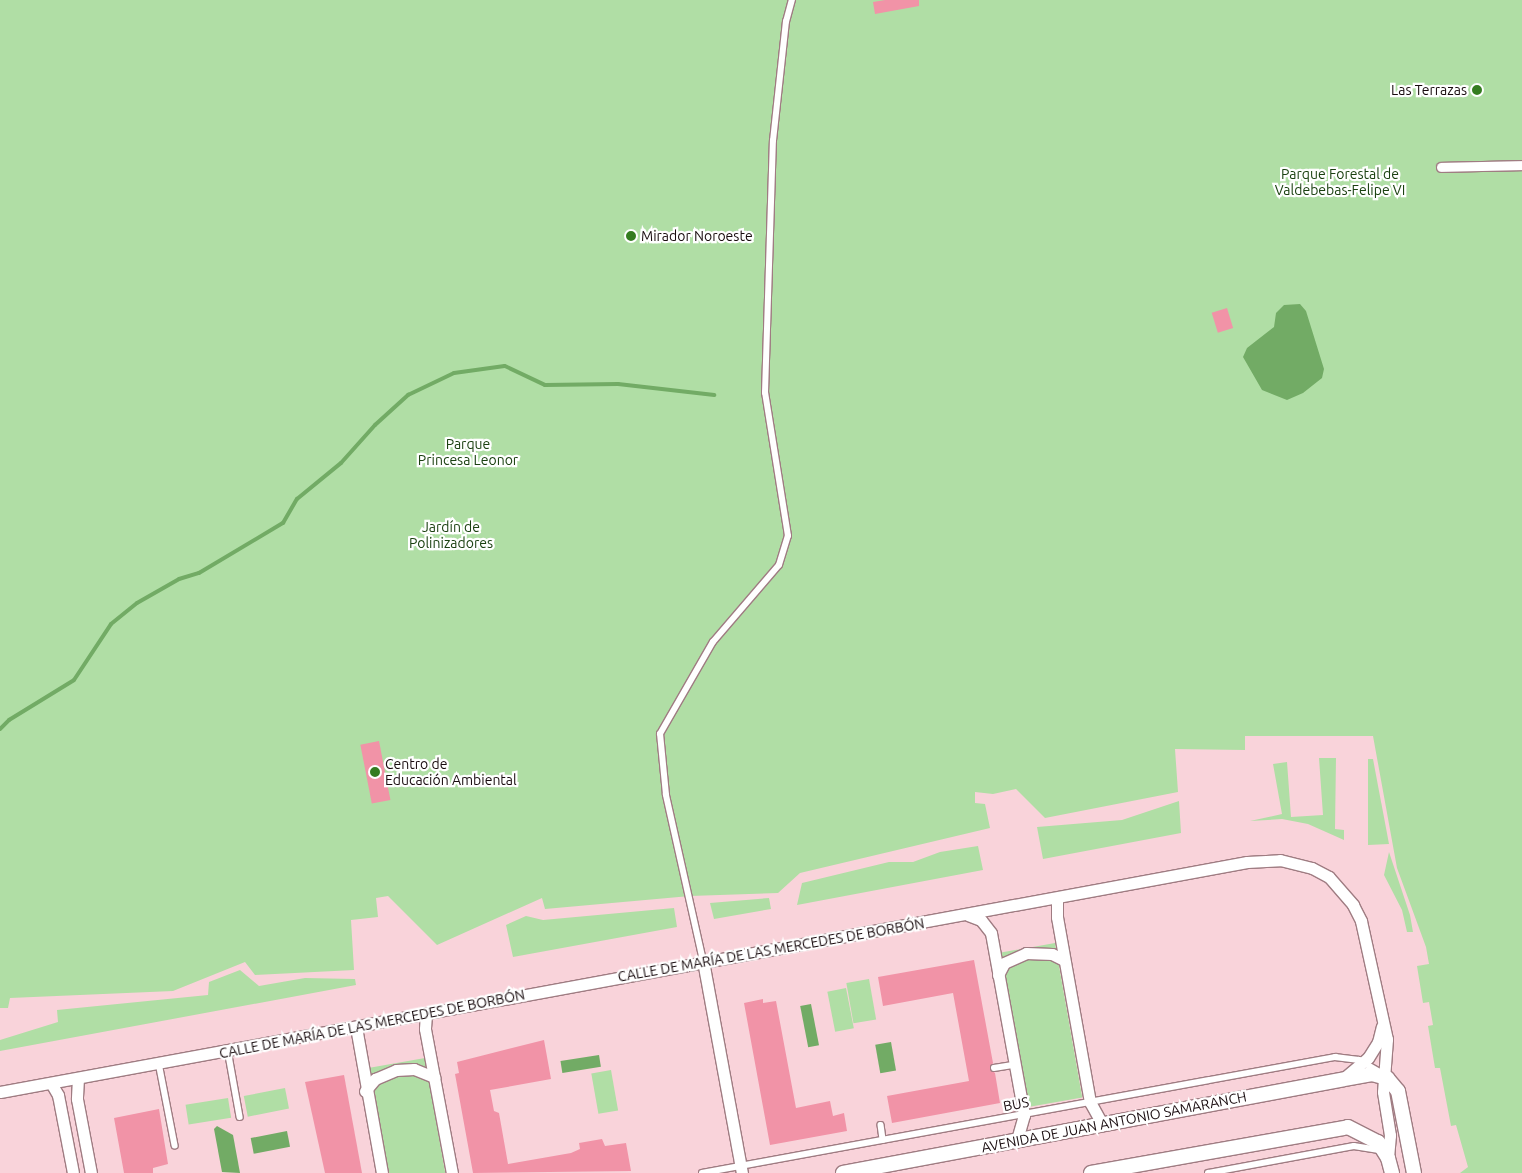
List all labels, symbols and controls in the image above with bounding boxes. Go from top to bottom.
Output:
place label: Las Terrazas [1391,82,1467,98]
marker: Las Terrazas [1471,84,1483,96]
park label: Parque Forestal de Valdebebas-Felipe VI [1275,166,1405,198]
place label: Mirador Noroeste [641,228,753,244]
marker: Mirador Noroeste [625,230,637,242]
park label: Parque Princesa Leonor [418,436,518,468]
park label: Jardín de Polinizadores [409,519,493,552]
place label: Centro de Educación Ambiental [385,756,517,789]
marker: Centro de Educación Ambiental [369,766,381,778]
street label: CALLE DE MARÍA DE LAS MERCEDES DE BORBÓN [616,915,926,985]
street label: CALLE DE MARÍA DE LAS MERCEDES DE BORBÓN [218,986,526,1062]
street label: AVENIDA DE JUAN ANTONIO SAMARANCH [980,1088,1248,1156]
street label: BUS [1002,1093,1030,1115]

